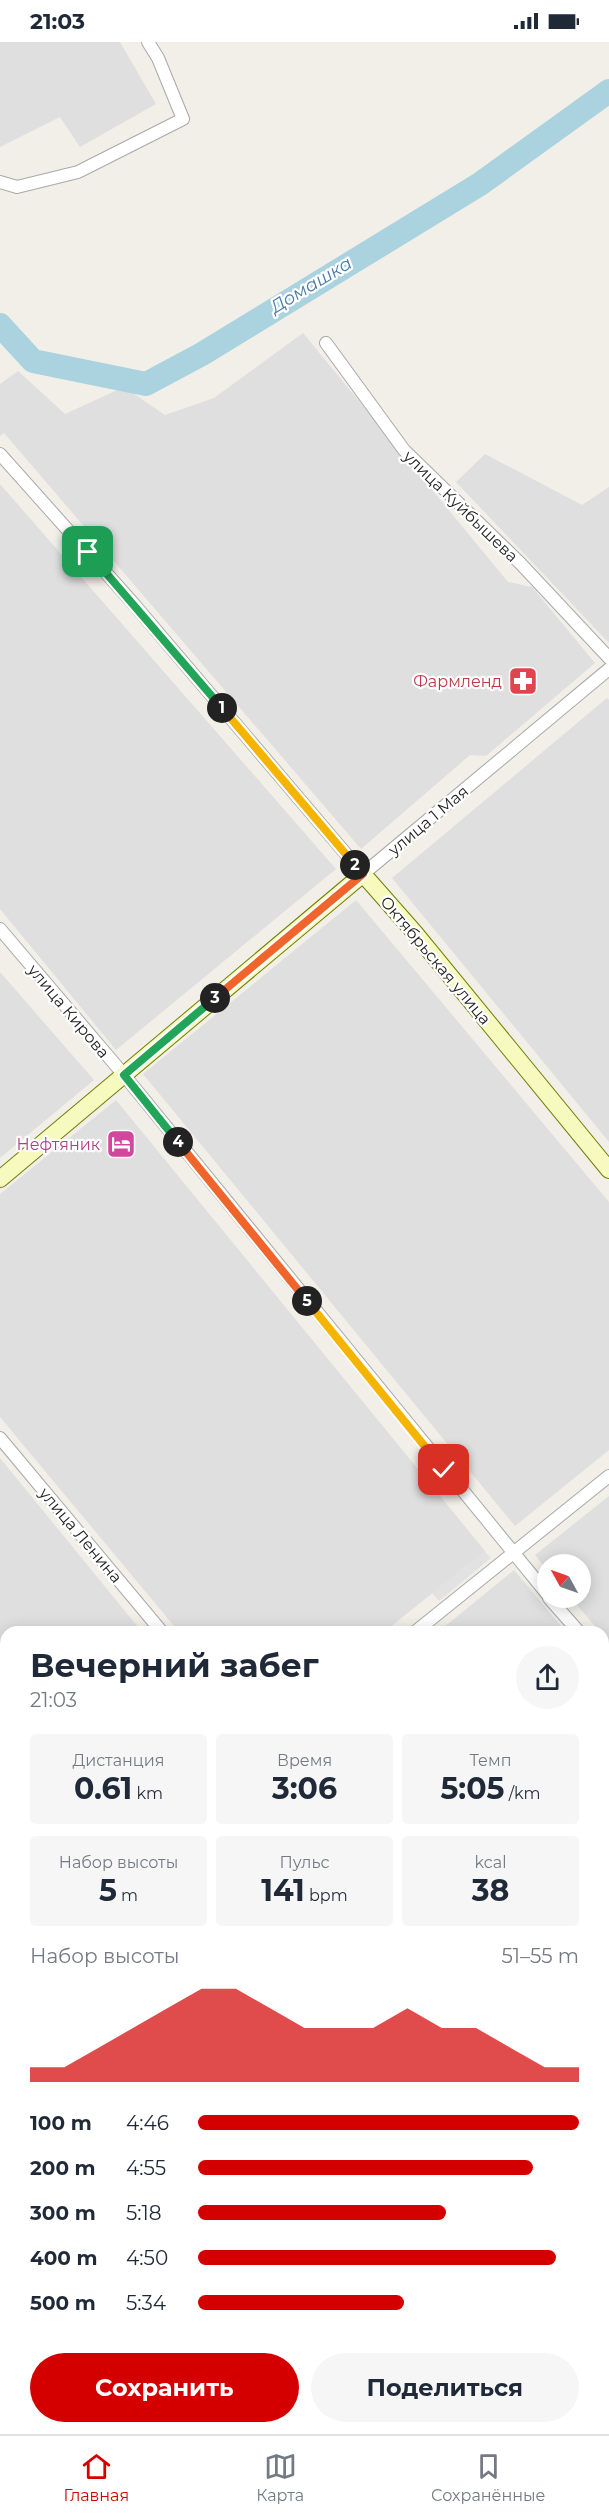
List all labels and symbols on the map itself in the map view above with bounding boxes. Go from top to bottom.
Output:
water label: Домашка [264,252,356,319]
street label: улица Куйбышева [399,446,522,566]
pin [62,526,113,577]
pharmacy icon: Фармленд [507,665,539,697]
place label: Фармленд [413,672,502,691]
pin: 1 [207,693,237,723]
street label: улица 1 Мая [384,781,472,860]
pin: 2 [340,850,370,880]
street label: Октябрьская улица [376,892,495,1028]
street label: улица Кирова [23,960,113,1062]
pin: 3 [200,983,230,1013]
pin: 4 [163,1127,193,1157]
hotel icon: Нефтяник [105,1128,137,1160]
place label: Нефтяник [17,1135,101,1154]
pin: 5 [292,1286,322,1316]
pin [418,1444,469,1495]
street label: улица Ленина [35,1483,126,1587]
north arrow [537,1554,591,1608]

